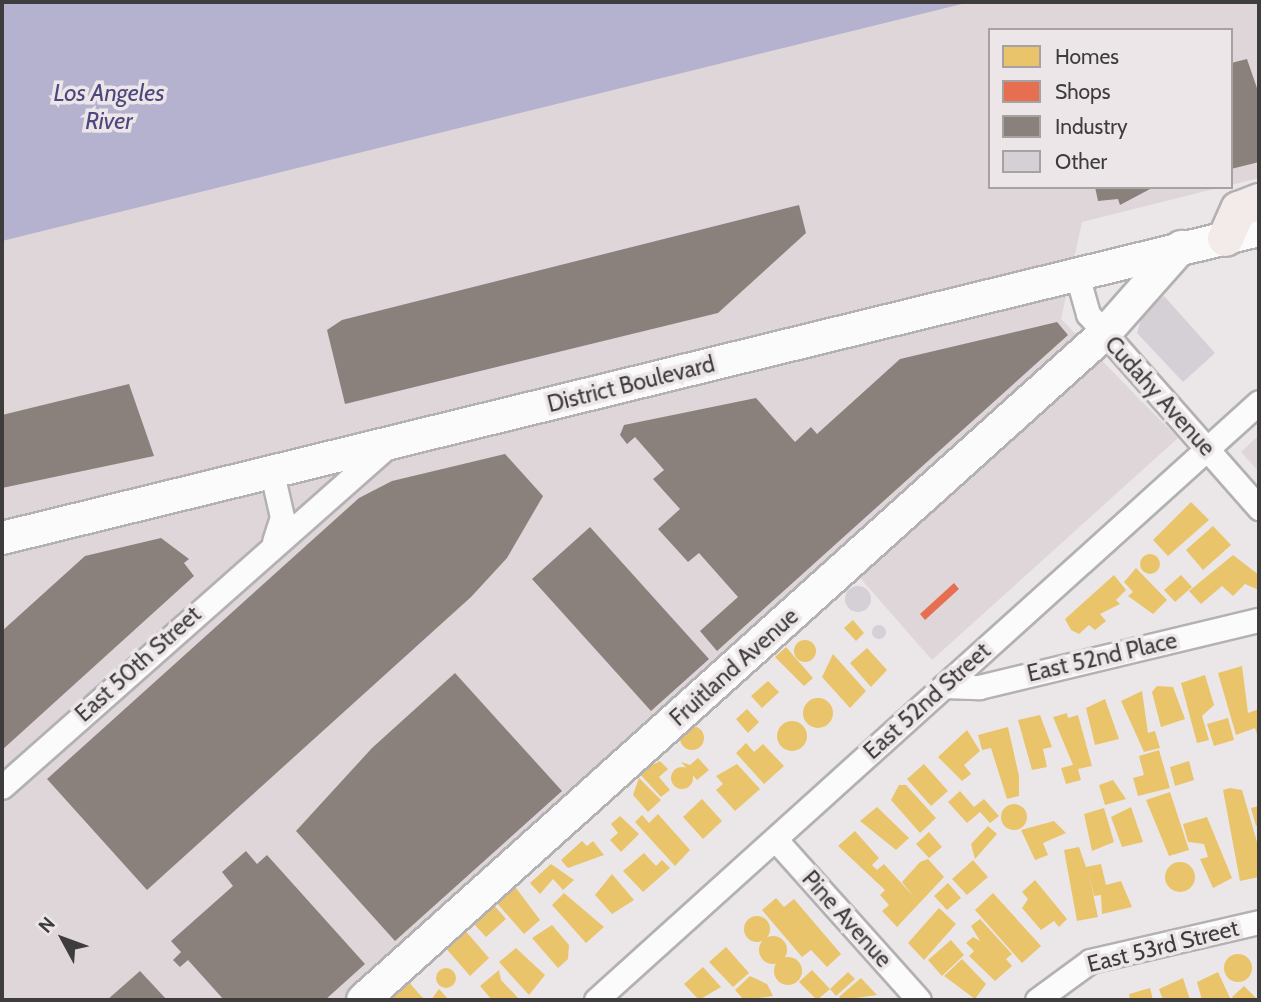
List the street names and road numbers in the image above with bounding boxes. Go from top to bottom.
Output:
street label: Cudahy Avenue [1099,330,1221,462]
street label: District Boulevard [544,350,718,418]
street label: East 50th Street [70,600,206,728]
street label: Fruitland Avenue [664,602,804,732]
street label: East 52nd Place [1024,626,1180,688]
street label: East 52nd Street [858,637,996,765]
street label: Pine Avenue [796,865,898,973]
street label: East 53rd Street [1084,914,1242,978]

